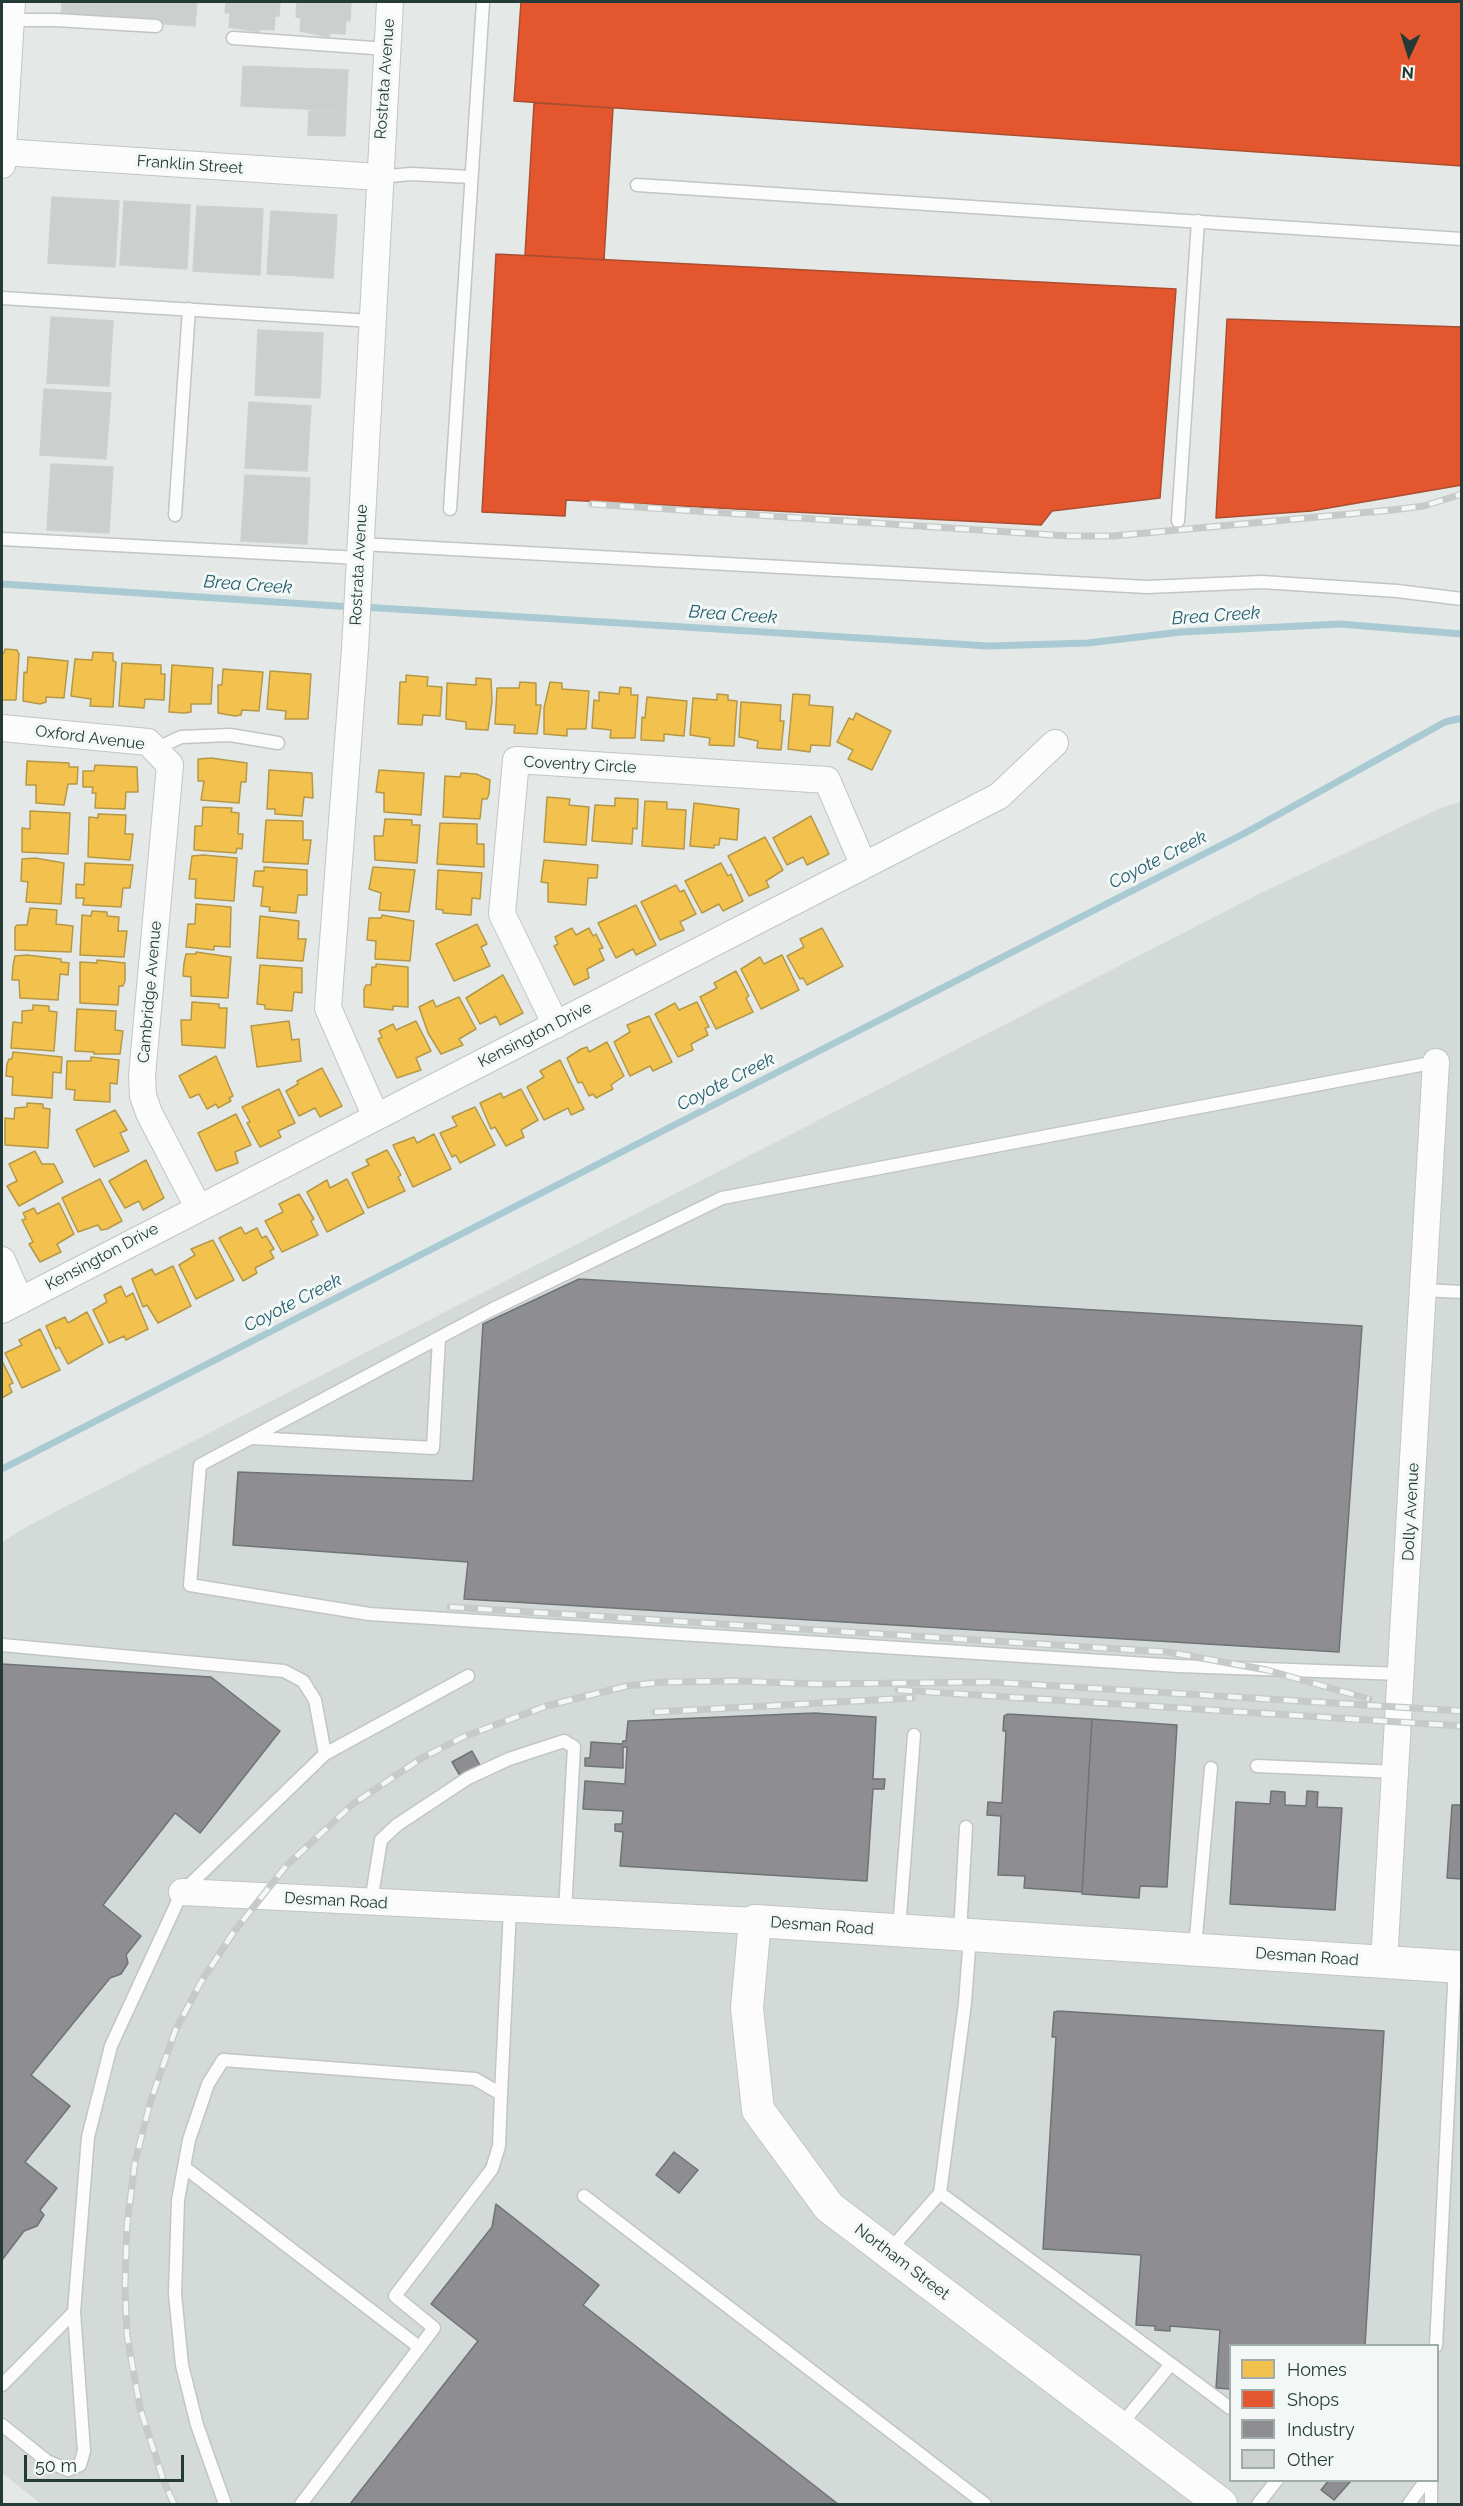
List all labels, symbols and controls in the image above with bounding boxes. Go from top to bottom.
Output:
street label: Rostrata Avenue [371,18,399,140]
north arrow [1379,24,1439,84]
text: N [1401,63,1414,82]
street label: Franklin Street [136,152,244,178]
street label: Rostrata Avenue [346,504,372,626]
water label: Brea Creek [203,571,293,599]
water label: Brea Creek [688,601,778,629]
water label: Brea Creek [1171,602,1261,630]
street label: Oxford Avenue [34,722,146,754]
street label: Coventry Circle [523,752,637,778]
water label: Coyote Creek [1105,826,1211,894]
street label: Cambridge Avenue [134,920,166,1064]
street label: Kensington Drive [475,998,595,1072]
water label: Coyote Creek [673,1048,779,1116]
street label: Kensington Drive [42,1219,162,1295]
water label: Coyote Creek [240,1269,346,1337]
street label: Dolly Avenue [1399,1462,1423,1562]
street label: Desman Road [284,1889,388,1913]
street label: Desman Road [770,1913,874,1939]
street label: Desman Road [1255,1944,1359,1970]
street label: Northam Street [851,2220,953,2304]
legend [1229,2344,1439,2482]
text: Homes [1287,2359,1347,2380]
text: Shops [1287,2389,1339,2410]
text: Industry [1287,2419,1355,2440]
scale bar [27,2443,188,2481]
text: Other [1287,2449,1334,2470]
text: 50 m [35,2455,77,2476]

